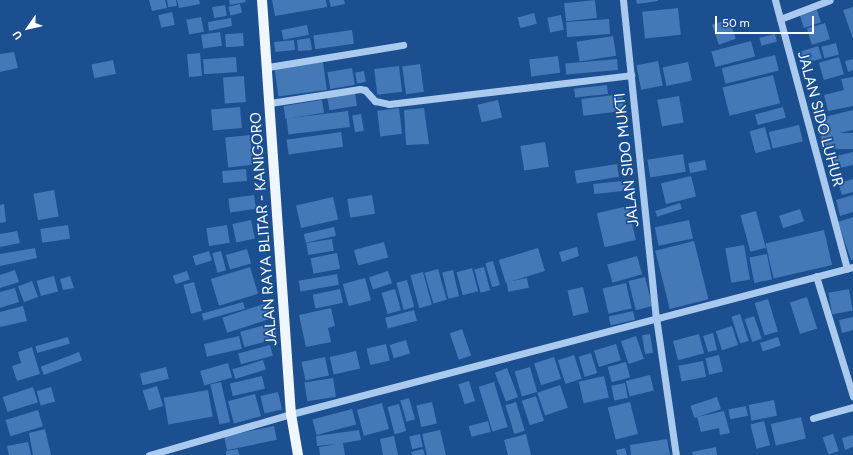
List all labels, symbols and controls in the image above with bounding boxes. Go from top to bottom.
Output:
north arrow [8,8,48,48]
scale bar [717,8,816,34]
text: 50 m [722,16,750,30]
text: U [10,28,25,42]
street label: JALAN SIDO LUHUR [793,49,847,189]
street label: JALAN SIDO MUKTI [611,92,643,228]
street label: JALAN RAYA BLITAR - KANIGORO [247,112,281,346]

